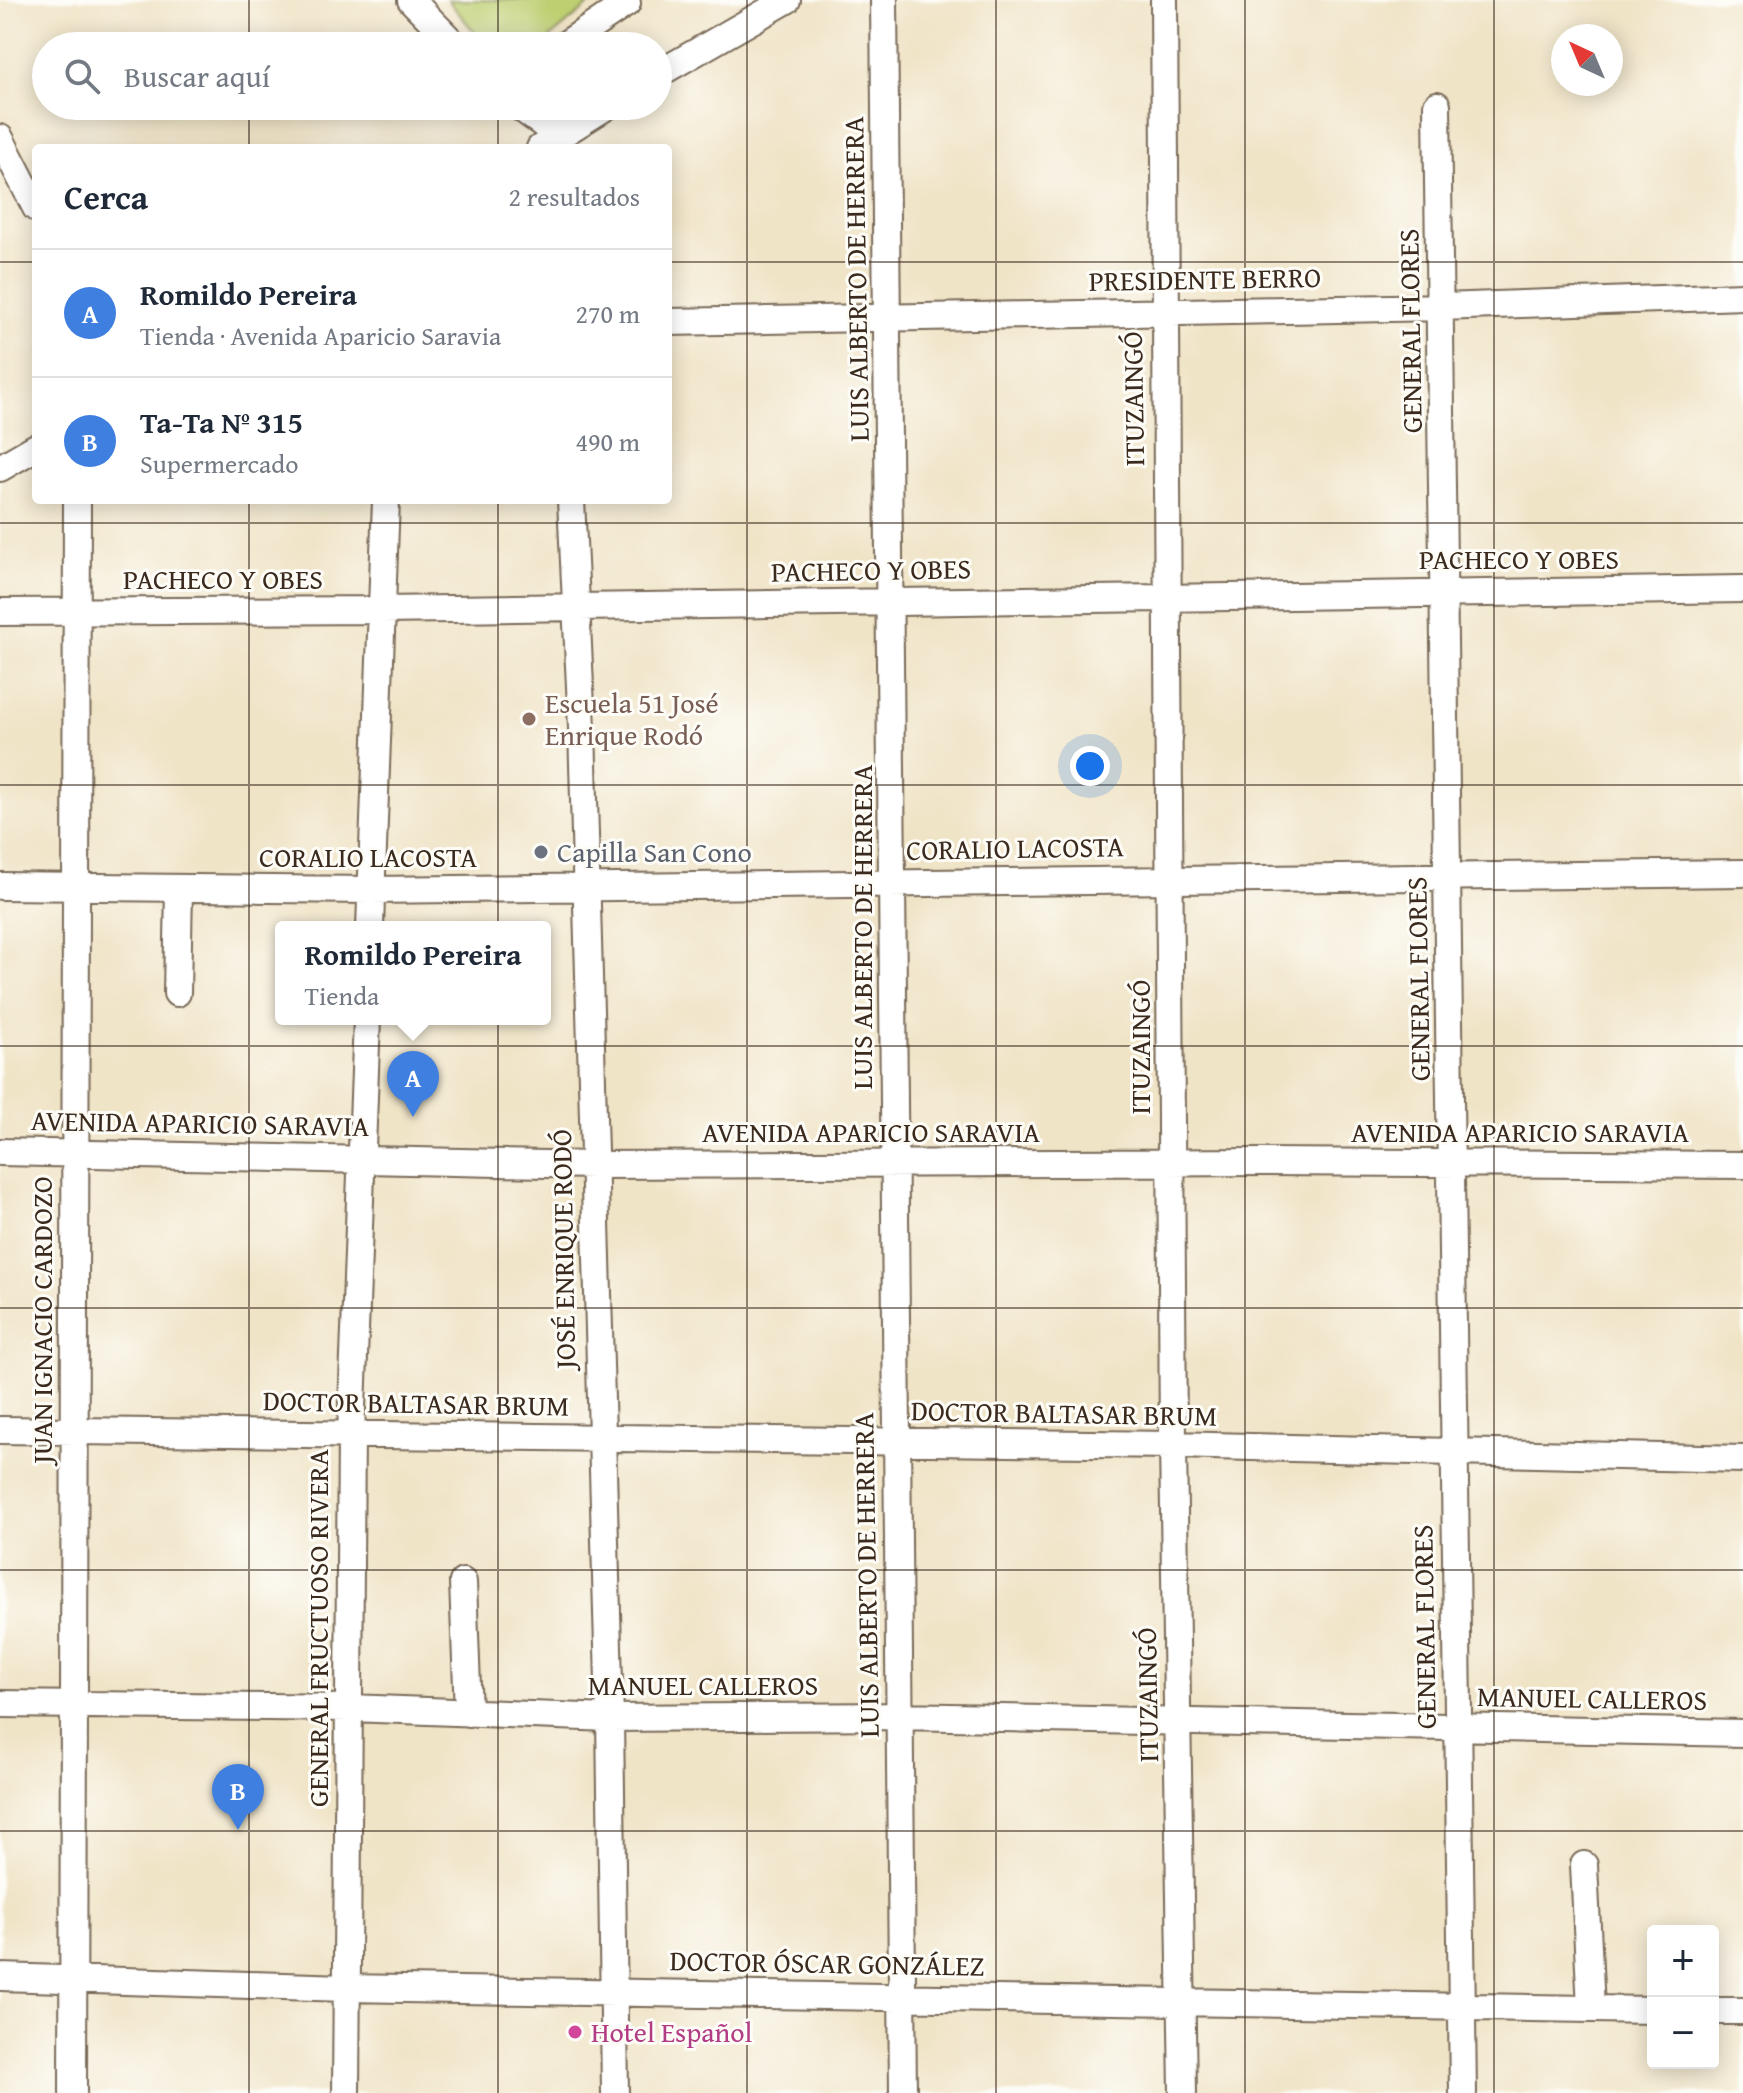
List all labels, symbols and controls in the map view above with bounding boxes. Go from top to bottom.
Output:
north arrow [1551,24,1623,96]
search box [32,32,672,120]
icon: search [60,54,104,98]
text: Buscar aquí [124,54,270,98]
street label: LUIS ALBERTO DE HERRERA [832,116,879,442]
text: Cerca [64,172,148,221]
text: 2 resultados [509,177,640,216]
street label: GENERAL FLORES [1387,229,1432,434]
street label: PRESIDENTE BERRO [1088,256,1322,301]
text: Romildo Pereira [140,272,357,316]
text: A [82,294,98,333]
text: 270 m [575,294,640,333]
text: Tienda · Avenida Aparicio Saravia [140,316,501,355]
street label: ITUZAINGÓ [1111,331,1154,467]
text: Ta-Ta Nº 315 [140,400,303,444]
text: B [82,422,98,461]
text: 490 m [575,422,640,461]
text: Supermercado [140,444,298,483]
street label: PACHECO Y OBES [1419,538,1619,579]
street label: PACHECO Y OBES [771,547,971,592]
street label: PACHECO Y OBES [123,558,323,599]
place label: Escuela 51 José Enrique Rodó [545,682,719,755]
marker: Escuela 51 José Enrique Rodó [520,710,538,728]
your location [1070,746,1110,786]
street label: LUIS ALBERTO DE HERRERA [841,764,882,1090]
street label: CORALIO LACOSTA [906,825,1124,870]
place label: Capilla San Cono [557,831,752,872]
street label: CORALIO LACOSTA [259,836,477,877]
marker: Capilla San Cono [532,843,550,861]
street label: GENERAL FLORES [1395,877,1440,1082]
popup [275,921,551,1025]
text: Romildo Pereira [304,932,522,976]
text: Tienda [304,976,379,1015]
street label: ITUZAINGÓ [1119,979,1160,1115]
pin: A [387,1051,439,1117]
street label: AVENIDA APARICIO SARAVIA [31,1099,369,1146]
street label: AVENIDA APARICIO SARAVIA [702,1111,1040,1152]
street label: AVENIDA APARICIO SARAVIA [1351,1111,1689,1152]
street label: JOSÉ ENRIQUE RODÓ [540,1129,585,1372]
street label: JUAN IGNACIO CARDOZO [21,1176,62,1467]
street label: DOCTOR BALTASAR BRUM [263,1379,569,1426]
street label: DOCTOR BALTASAR BRUM [911,1389,1217,1436]
street label: LUIS ALBERTO DE HERRERA [842,1412,889,1738]
street label: GENERAL FRUCTUOSO RIVERA [297,1449,338,1807]
street label: GENERAL FLORES [1401,1525,1446,1730]
street label: ITUZAINGÓ [1125,1627,1168,1763]
street label: MANUEL CALLEROS [588,1664,818,1705]
street label: MANUEL CALLEROS [1477,1675,1708,1720]
pin: B [212,1764,264,1830]
map controls [1647,1925,1719,2069]
button: + [1647,1925,1719,1997]
street label: DOCTOR ÓSCAR GONZÁLEZ [669,1939,985,1986]
button: − [1647,1997,1719,2069]
place label: Hotel Español [591,2011,753,2052]
marker: Hotel Español [566,2023,584,2041]

